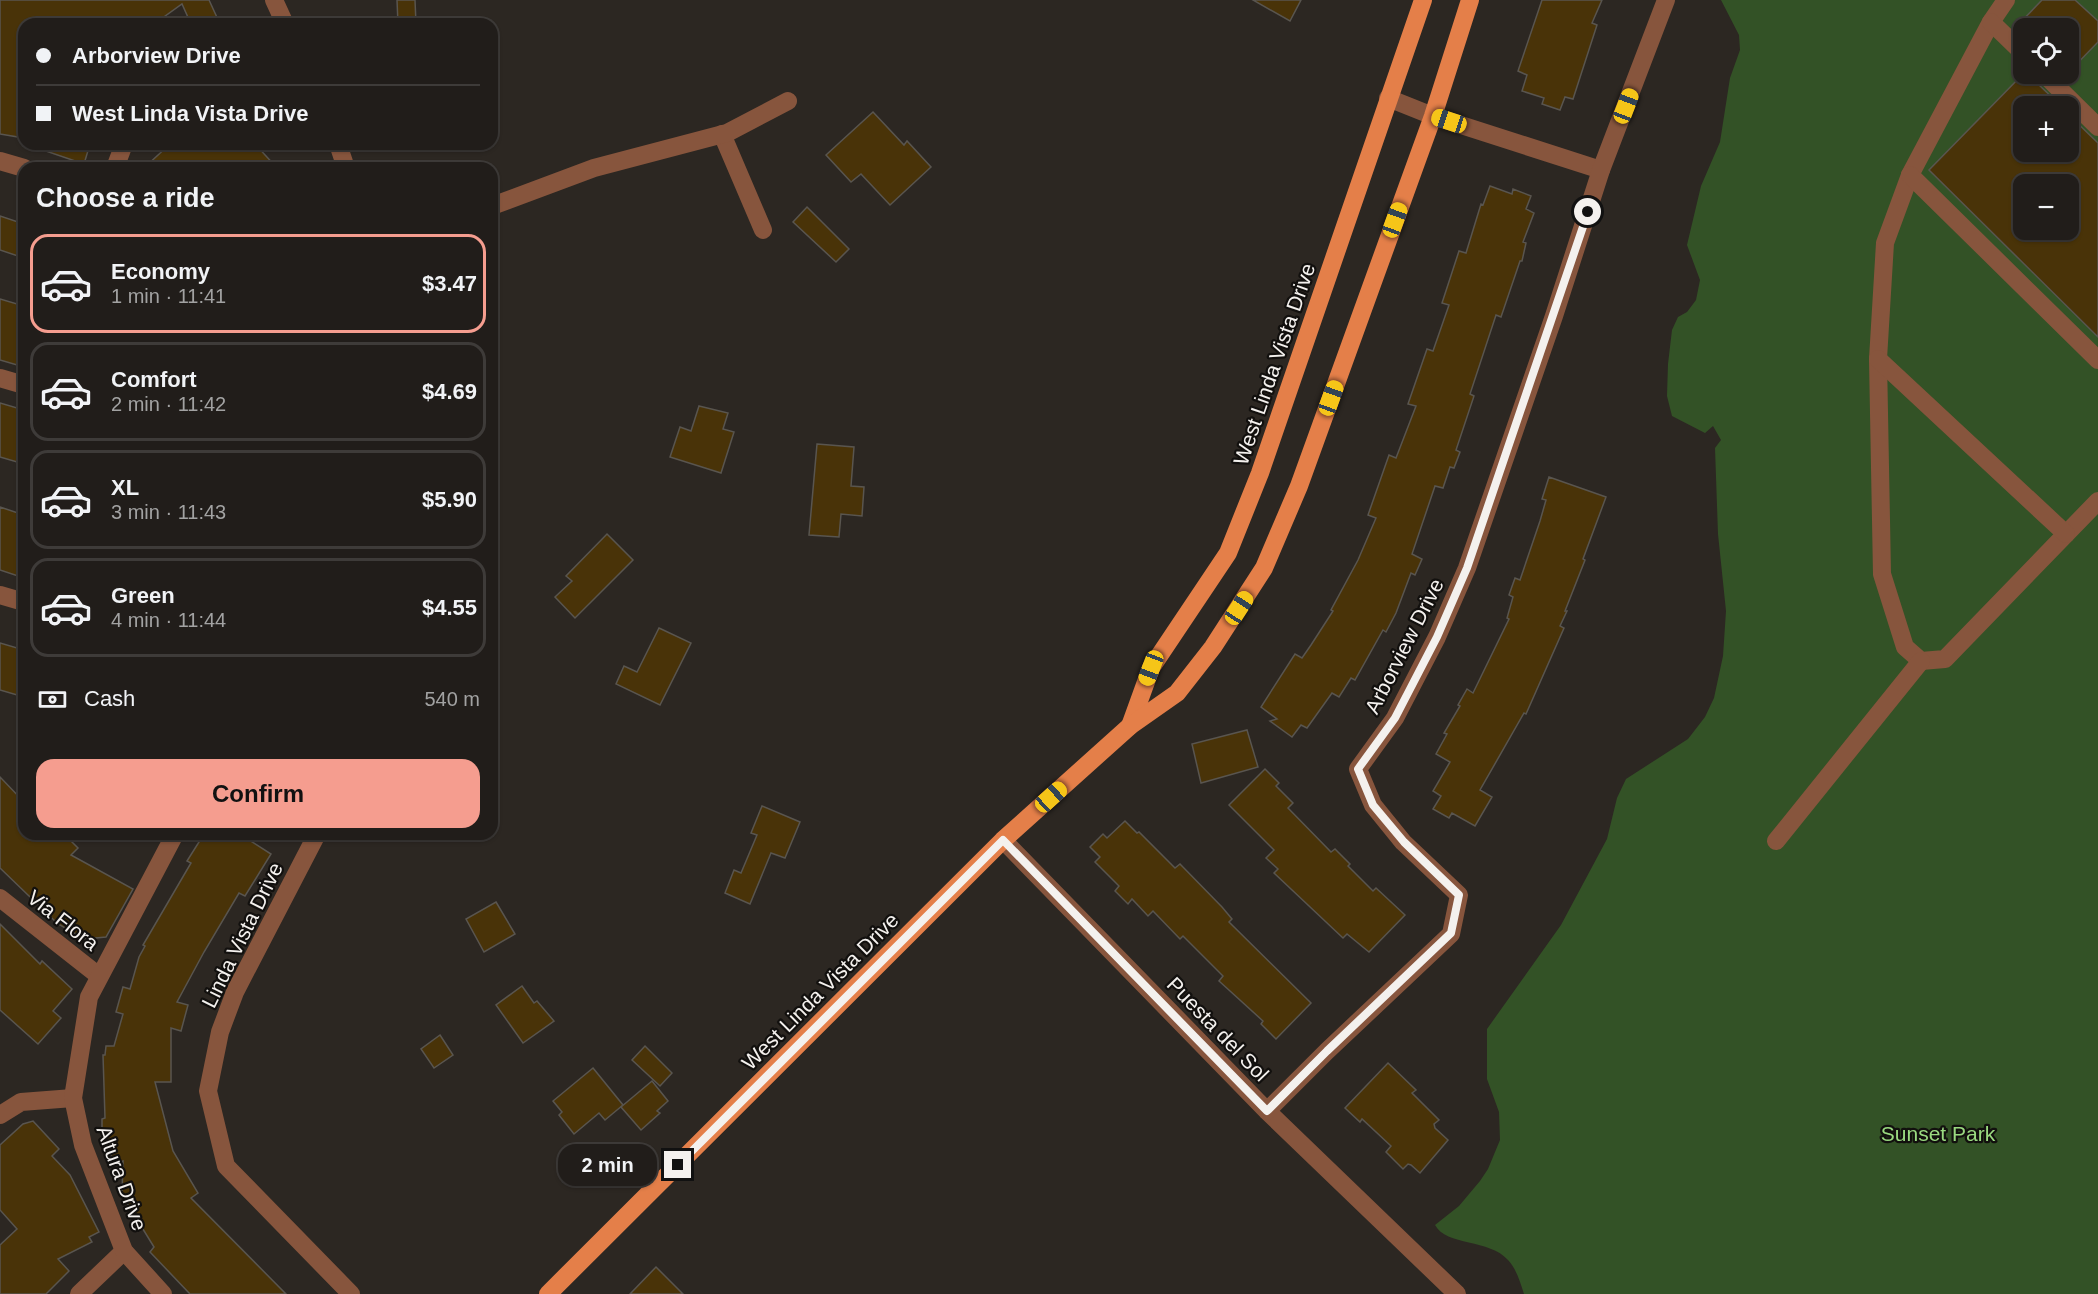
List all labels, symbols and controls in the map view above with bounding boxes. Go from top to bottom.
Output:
map controls [2013,18,2079,240]
button: locate [2013,18,2079,84]
text: Arborview Drive [72,43,241,68]
car [1611,86,1641,126]
button: + [2013,96,2079,162]
text: West Linda Vista Drive [72,101,308,126]
car [1429,107,1469,135]
button: − [2013,174,2079,240]
text: Choose a ride [36,183,215,213]
route start [1574,198,1601,225]
car [1380,200,1410,240]
icon: car [39,257,93,311]
text: Economy [111,259,210,284]
street label: West Linda Vista Drive [1229,260,1319,468]
text: $3.47 [422,271,477,296]
text: 1 min · 11:41 [111,285,226,307]
icon: car [39,365,93,419]
text: Comfort [111,367,197,392]
car [1316,378,1346,418]
text: $4.69 [422,379,477,404]
text: 2 min · 11:42 [111,393,226,415]
icon: car [39,473,93,527]
text: XL [111,475,139,500]
text: $5.90 [422,487,477,512]
text: 3 min · 11:43 [111,501,226,523]
street label: Arborview Drive [1360,575,1448,717]
icon: car [39,581,93,635]
text: Green [111,583,175,608]
car [1222,588,1256,628]
text: $4.55 [422,595,477,620]
text: 4 min · 11:44 [111,609,226,631]
car [1136,648,1166,688]
icon: cash [36,683,69,716]
text: Cash [84,686,135,711]
text: 540 m [424,688,480,710]
button: Confirm [36,759,480,828]
car [1032,778,1070,816]
street label: Linda Vista Drive [197,859,287,1011]
street label: Via Flora [23,885,103,955]
street label: West Linda Vista Drive [737,908,903,1074]
street label: Puesta del Sol [1163,972,1273,1086]
park label: Sunset Park [1881,1122,1996,1145]
street label: Altura Drive [92,1123,152,1233]
callout: 2 min [558,1144,657,1186]
route end [664,1151,691,1178]
text: 2 min [581,1154,634,1176]

